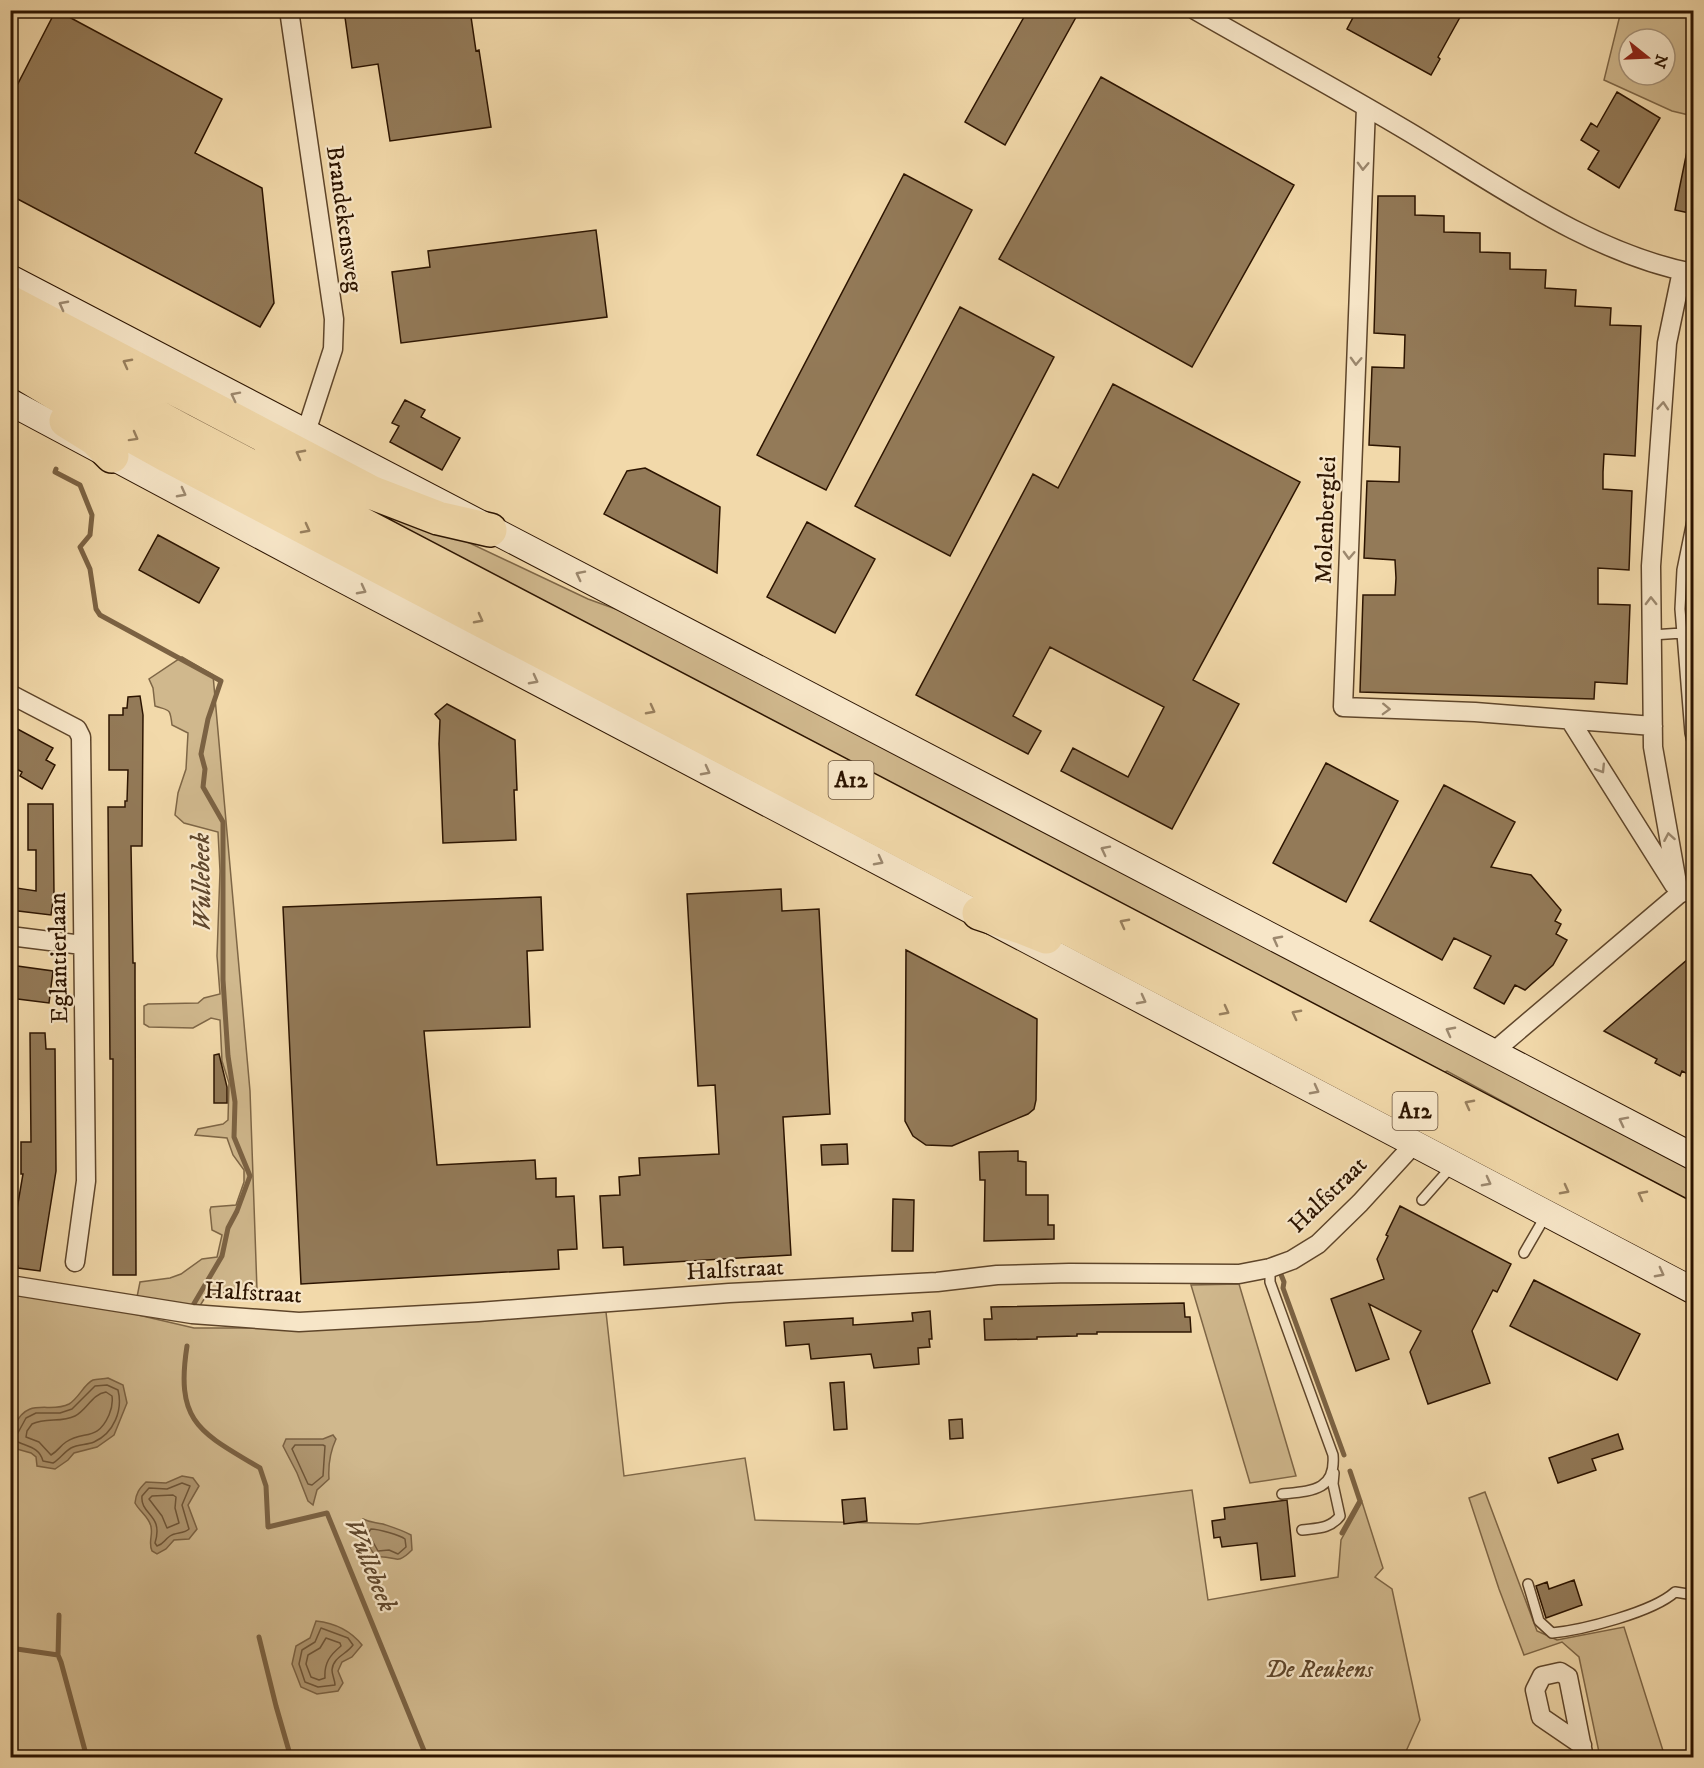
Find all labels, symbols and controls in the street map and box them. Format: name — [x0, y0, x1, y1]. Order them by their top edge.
north arrow — [1617, 27, 1677, 87]
text: N — [1649, 52, 1672, 71]
street label: Brandekensweg — [319, 144, 369, 295]
one-way arrow — [1357, 161, 1370, 170]
one-way arrow — [58, 301, 69, 312]
one-way arrow — [1350, 356, 1363, 365]
one-way arrow — [123, 359, 134, 371]
one-way arrow — [231, 391, 242, 403]
one-way arrow — [1656, 402, 1669, 411]
one-way arrow — [128, 430, 138, 441]
one-way arrow — [296, 450, 306, 461]
street label: Molenberglei — [1309, 456, 1343, 584]
one-way arrow — [175, 486, 186, 497]
one-way arrow — [300, 521, 311, 533]
one-way arrow — [1342, 551, 1355, 560]
one-way arrow — [575, 571, 586, 582]
one-way arrow — [356, 583, 366, 594]
one-way arrow — [1645, 597, 1657, 606]
one-way arrow — [472, 612, 483, 623]
one-way arrow — [527, 673, 538, 684]
one-way arrow — [1382, 702, 1391, 715]
one-way arrow — [645, 703, 656, 714]
road number: A12 — [828, 761, 874, 799]
one-way arrow — [1594, 763, 1606, 773]
one-way arrow — [700, 764, 711, 775]
water label: Wullebeek — [185, 832, 219, 932]
one-way arrow — [1663, 832, 1676, 842]
one-way arrow — [1100, 846, 1111, 857]
one-way arrow — [873, 854, 883, 865]
street label: Eglantierlaan — [43, 892, 75, 1024]
one-way arrow — [1119, 919, 1130, 930]
one-way arrow — [1273, 936, 1284, 947]
one-way arrow — [1136, 993, 1146, 1004]
one-way arrow — [1219, 1004, 1229, 1015]
one-way arrow — [1292, 1009, 1303, 1021]
one-way arrow — [1446, 1027, 1456, 1038]
one-way arrow — [1308, 1083, 1319, 1095]
road number: A12 — [1392, 1092, 1438, 1130]
one-way arrow — [1465, 1100, 1475, 1111]
one-way arrow — [1619, 1117, 1629, 1128]
street label: Halfstraat — [1282, 1150, 1374, 1240]
one-way arrow — [1481, 1174, 1492, 1186]
one-way arrow — [1559, 1183, 1569, 1194]
one-way arrow — [1637, 1190, 1648, 1202]
street label: Halfstraat — [685, 1252, 785, 1288]
one-way arrow — [1653, 1266, 1664, 1277]
street label: Halfstraat — [203, 1275, 303, 1311]
water label: Wullebeek — [336, 1513, 404, 1617]
park label: De Reukens — [1265, 1655, 1374, 1685]

